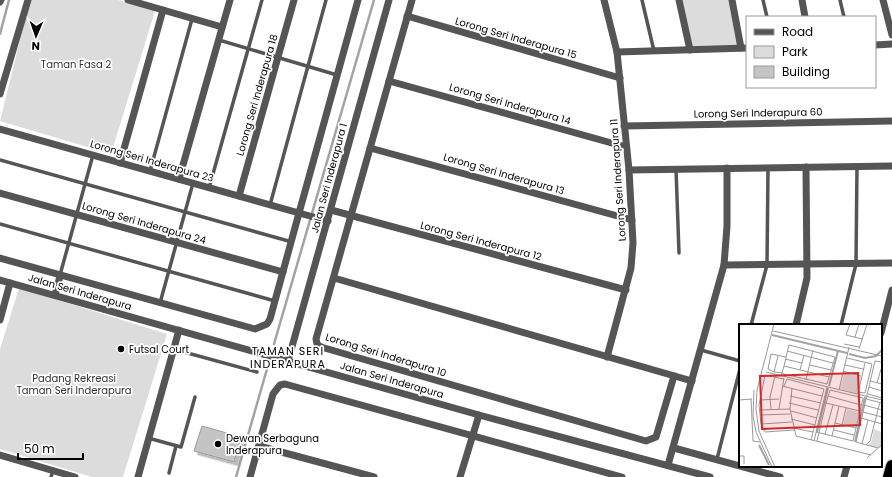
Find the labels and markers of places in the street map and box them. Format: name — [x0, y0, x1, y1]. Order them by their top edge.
place label: Futsal Court — [129, 342, 189, 357]
marker: Futsal Court — [116, 344, 126, 354]
place label: Dewan Serbaguna Inderapura — [226, 431, 319, 458]
marker: Dewan Serbaguna Inderapura — [213, 439, 223, 449]

